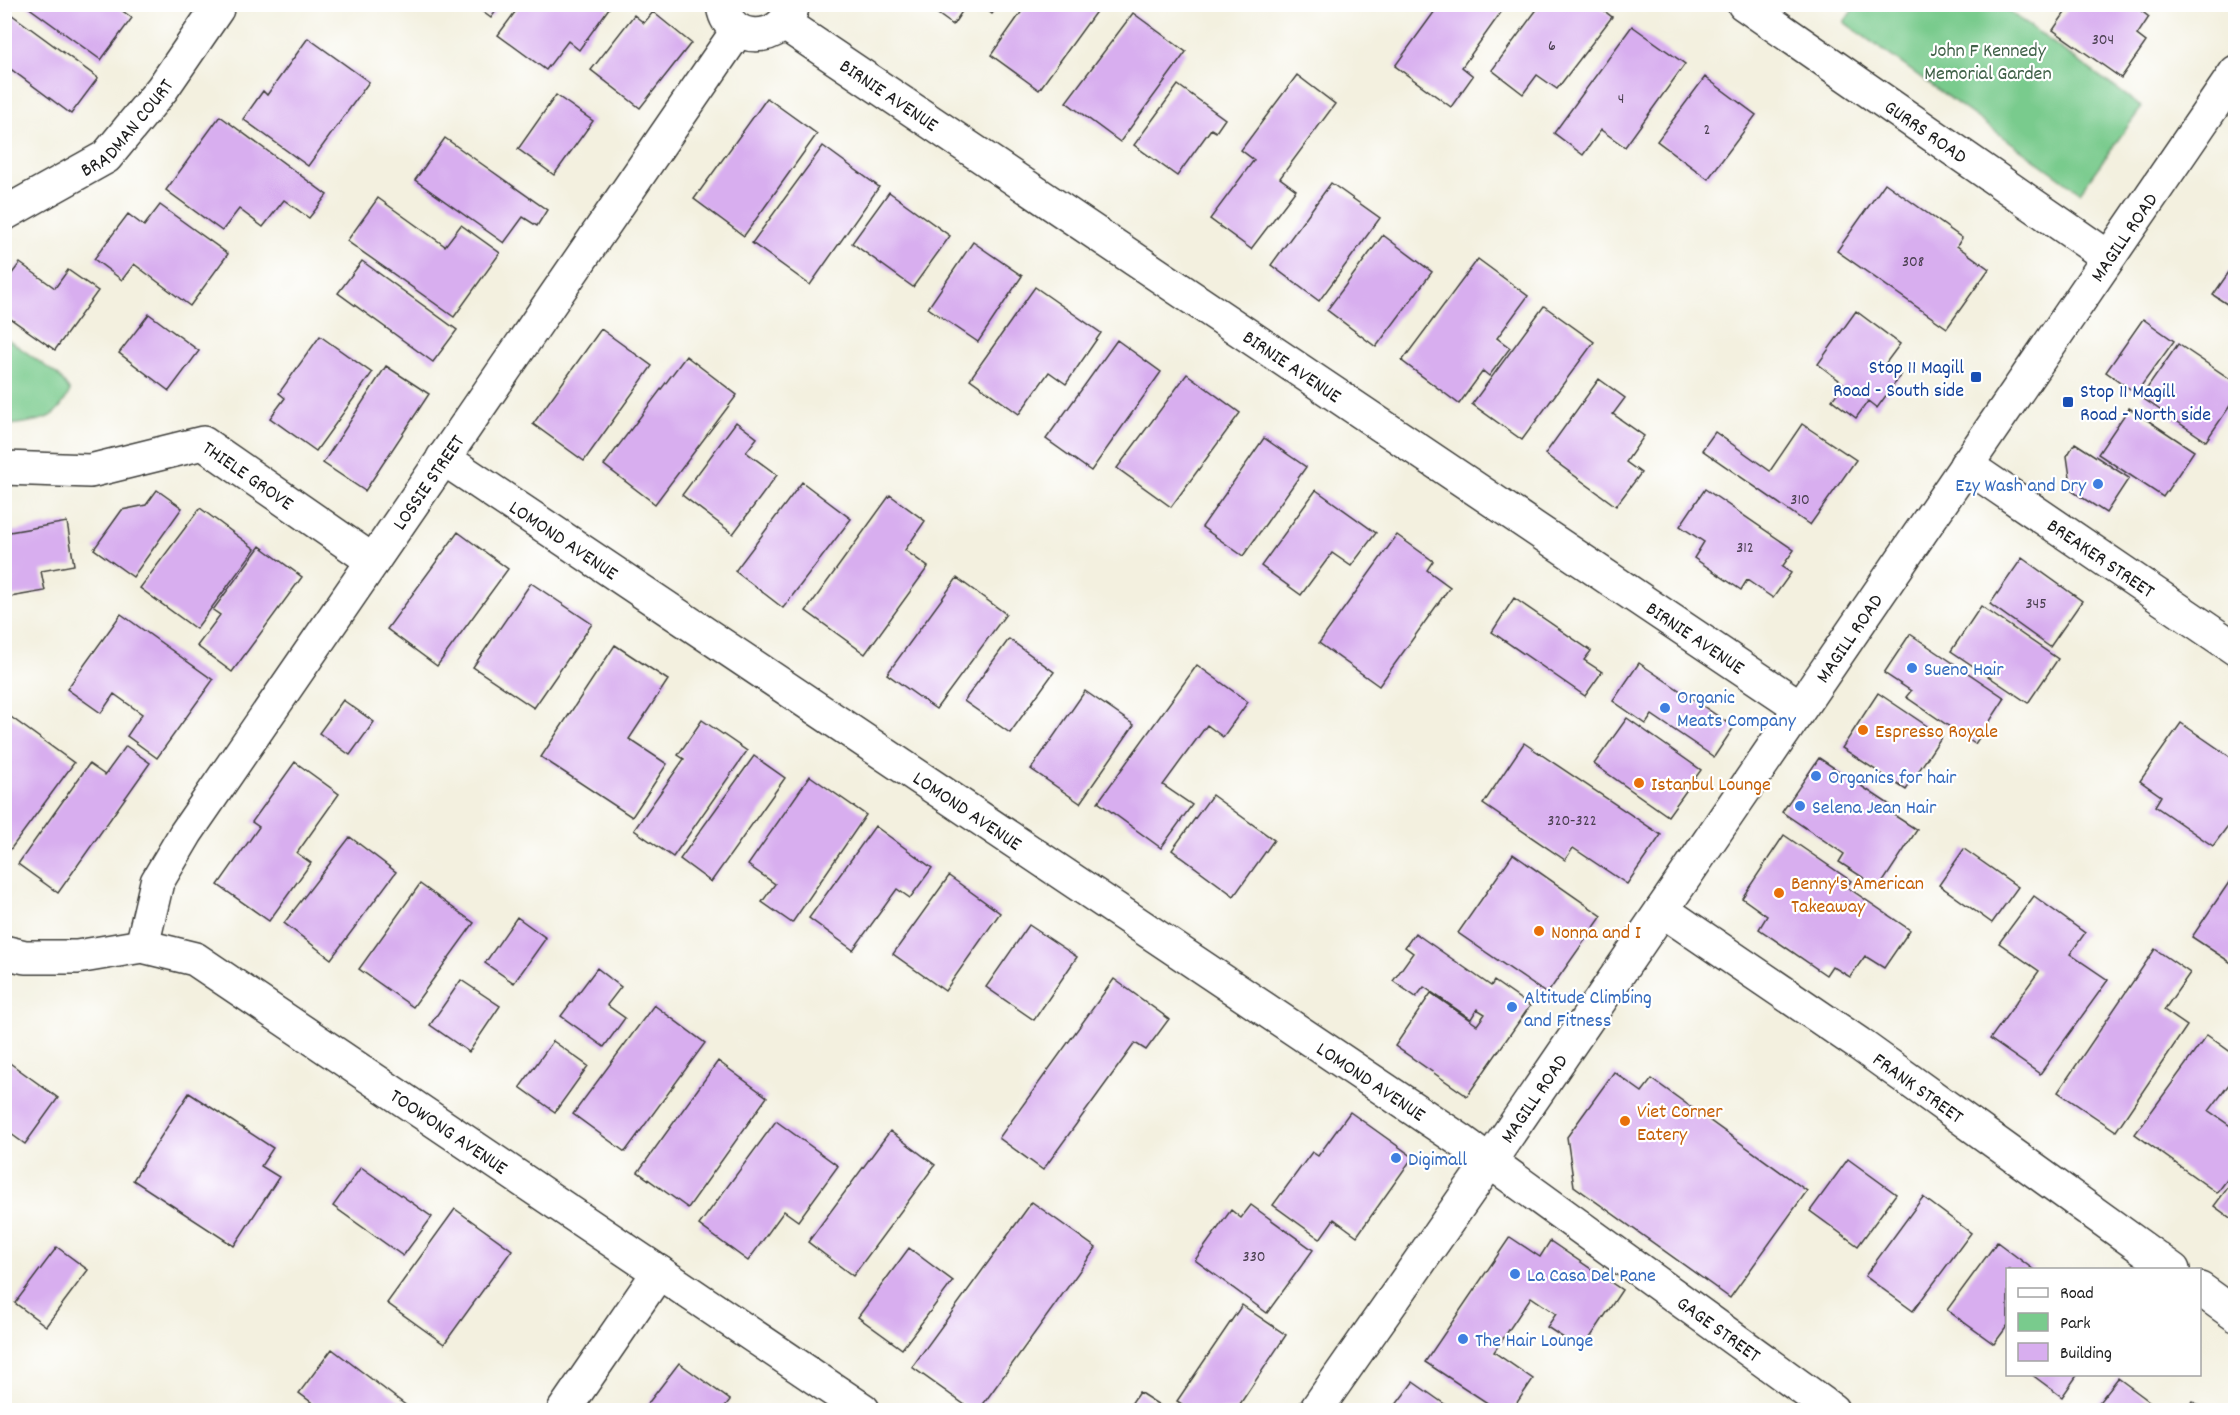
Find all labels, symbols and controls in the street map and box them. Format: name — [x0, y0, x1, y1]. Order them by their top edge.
house number: 304 — [2092, 29, 2114, 52]
house number: 6 — [1548, 35, 1556, 58]
park label: John F Kennedy Memorial Garden — [1924, 38, 2052, 89]
street label: BIRNIE AVENUE — [833, 54, 943, 140]
street label: BRADMAN COURT — [76, 74, 182, 186]
house number: 4 — [1618, 88, 1624, 111]
street label: GURRS ROAD — [1878, 95, 1972, 172]
house number: 2 — [1704, 119, 1711, 142]
street label: MAGILL ROAD — [2085, 188, 2166, 289]
house number: 308 — [1902, 251, 1924, 274]
street label: BIRNIE AVENUE — [1236, 325, 1346, 411]
place label: Stop 11 Magill Road - South side — [1833, 355, 1964, 406]
marker: Stop 11 Magill Road - South side — [1969, 370, 1983, 384]
place label: Stop 11 Magill Road - North side — [2080, 379, 2211, 430]
marker: Stop 11 Magill Road - North side — [2061, 395, 2075, 409]
street label: LOSSIE STREET — [387, 430, 473, 537]
street label: THIELE GROVE — [196, 436, 298, 519]
place label: Ezy Wash and Dry — [1955, 473, 2087, 501]
marker: Ezy Wash and Dry — [2091, 477, 2105, 491]
house number: 310 — [1790, 489, 1810, 512]
street label: LOMOND AVENUE — [502, 495, 623, 589]
street label: BREAKER STREET — [2040, 513, 2159, 607]
house number: 312 — [1736, 537, 1754, 560]
street label: MAGILL ROAD — [1810, 589, 1891, 690]
house number: 345 — [2025, 593, 2047, 616]
street label: BIRNIE AVENUE — [1639, 596, 1749, 683]
place label: Sueno Hair — [1924, 657, 2004, 685]
marker: Sueno Hair — [1905, 661, 1919, 675]
place label: Organic Meats Company — [1677, 685, 1797, 736]
marker: Organic Meats Company — [1658, 701, 1672, 715]
place label: Espresso Royale — [1875, 719, 1998, 747]
marker: Espresso Royale — [1856, 723, 1870, 737]
place label: Organics for hair — [1828, 765, 1957, 793]
street label: LOMOND AVENUE — [906, 766, 1026, 859]
marker: Organics for hair — [1809, 769, 1823, 783]
place label: Istanbul Lounge — [1651, 772, 1771, 800]
marker: Istanbul Lounge — [1632, 776, 1646, 790]
place label: Selena Jean Hair — [1812, 795, 1937, 823]
marker: Selena Jean Hair — [1793, 799, 1807, 813]
house number: 320-322 — [1547, 810, 1597, 833]
place label: Benny's American Takeaway — [1791, 871, 1924, 922]
marker: Benny's American Takeaway — [1772, 886, 1786, 900]
place label: Nonna and I — [1551, 920, 1641, 948]
marker: Nonna and I — [1532, 924, 1546, 938]
place label: Altitude Climbing and Fitness — [1524, 985, 1652, 1036]
marker: Altitude Climbing and Fitness — [1505, 1000, 1519, 1014]
street label: LOMOND AVENUE — [1310, 1036, 1430, 1130]
street label: FRANK STREET — [1866, 1047, 1968, 1132]
street label: MAGILL ROAD — [1495, 1050, 1576, 1150]
street label: TOOWONG AVENUE — [383, 1083, 512, 1183]
place label: Viet Corner Eatery — [1637, 1099, 1723, 1150]
marker: Viet Corner Eatery — [1618, 1114, 1632, 1128]
place label: Digimall — [1408, 1147, 1467, 1175]
marker: Digimall — [1389, 1151, 1403, 1165]
house number: 330 — [1243, 1246, 1265, 1269]
place label: La Casa Del Pane — [1527, 1263, 1656, 1291]
marker: La Casa Del Pane — [1508, 1267, 1522, 1281]
legend — [2006, 1268, 2201, 1376]
text: Road — [2060, 1282, 2094, 1307]
street label: GAGE STREET — [1670, 1291, 1765, 1371]
text: Park — [2060, 1312, 2091, 1337]
place label: The Hair Lounge — [1475, 1328, 1594, 1356]
marker: The Hair Lounge — [1456, 1332, 1470, 1346]
text: Building — [2060, 1342, 2112, 1367]

